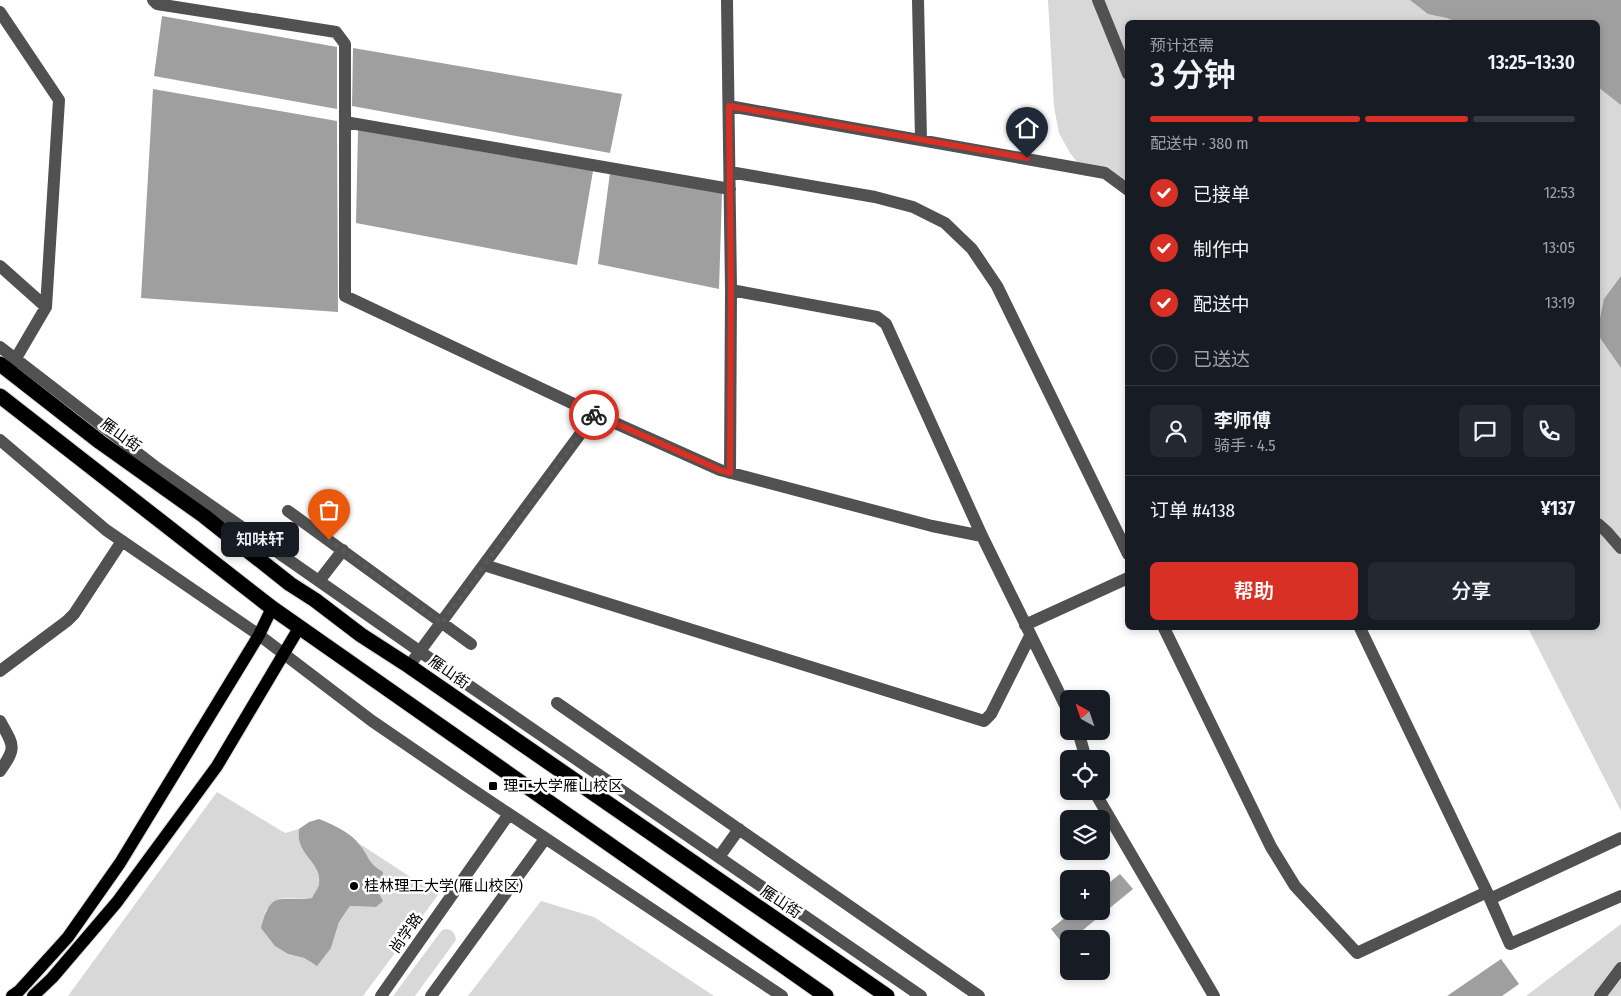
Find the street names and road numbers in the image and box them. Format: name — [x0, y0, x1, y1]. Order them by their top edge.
street label: 雁山街 — [98, 414, 144, 456]
street label: 雁山街 — [425, 652, 473, 692]
street label: 雁山街 — [757, 882, 805, 922]
street label: 尚学路 — [386, 909, 426, 957]

